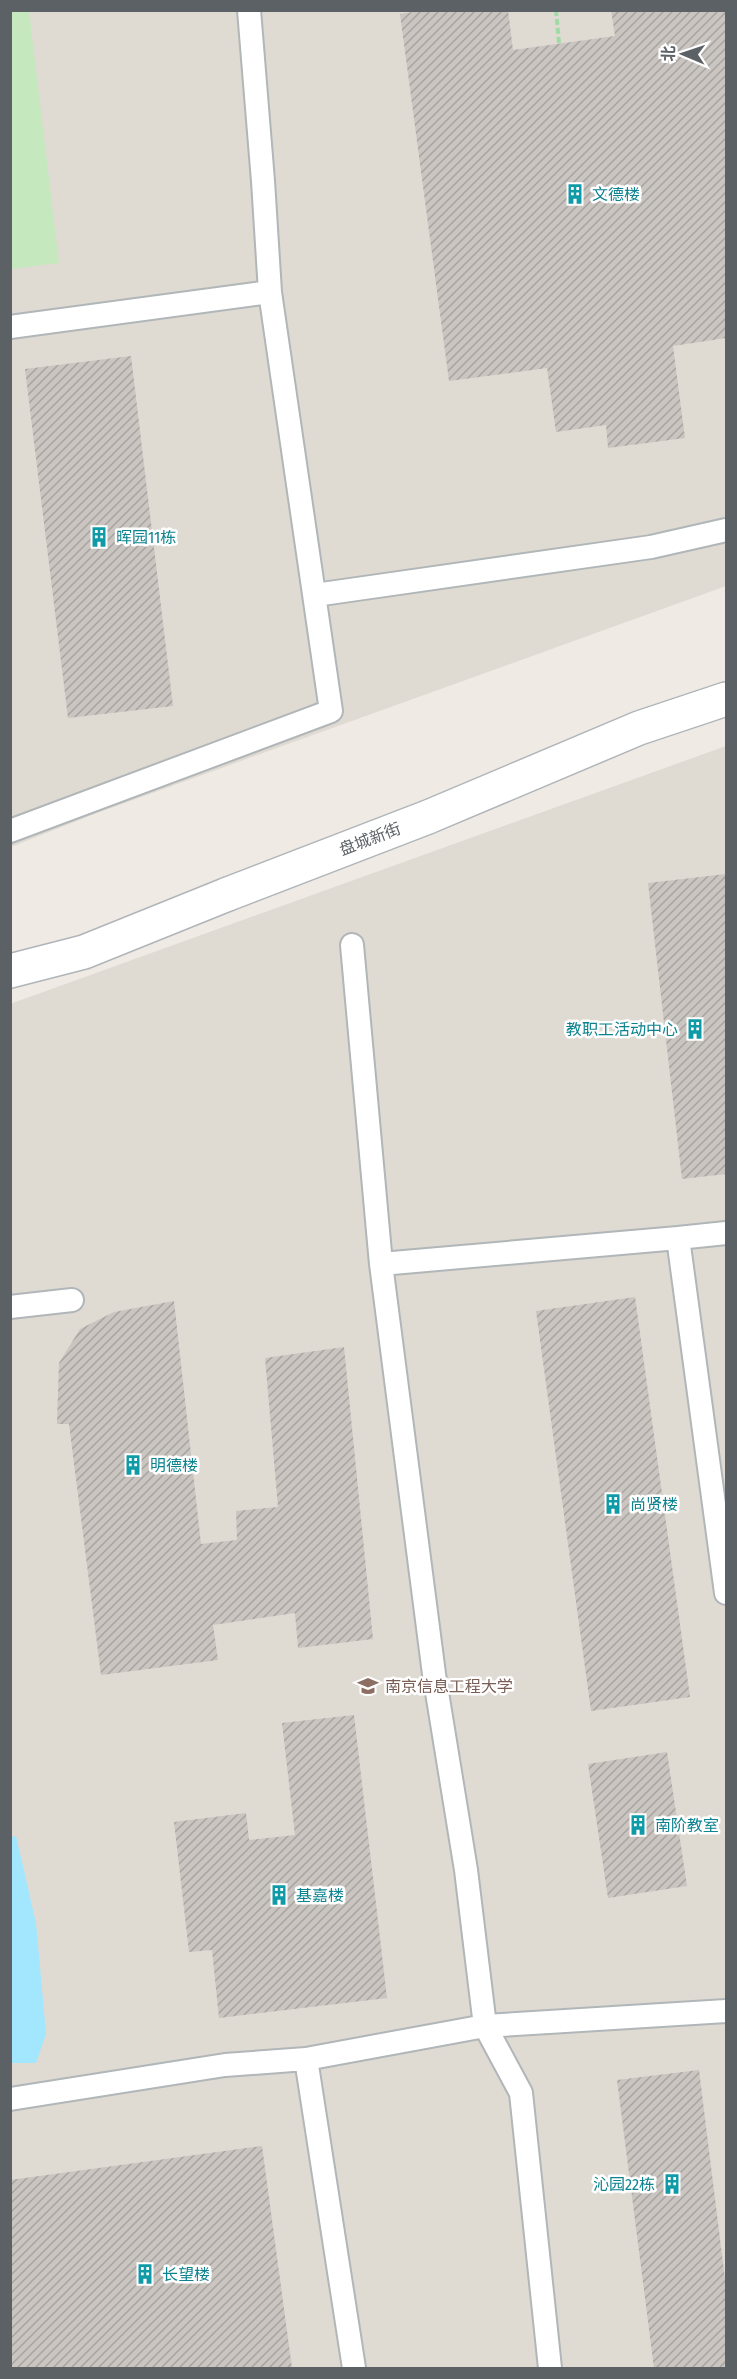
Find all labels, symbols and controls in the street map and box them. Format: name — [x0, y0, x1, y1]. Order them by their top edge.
north arrow — [653, 24, 713, 84]
text: 北 — [659, 45, 678, 62]
building icon: 文德楼 — [563, 182, 587, 206]
place label: 文德楼 — [592, 185, 640, 204]
building icon: 晖园11栋 — [87, 525, 111, 549]
place label: 晖园11栋 — [116, 528, 176, 547]
street label: 盘城新街 — [337, 819, 403, 859]
building icon: 教职工活动中心 — [683, 1017, 707, 1041]
place label: 教职工活动中心 — [566, 1020, 678, 1039]
building icon: 明德楼 — [121, 1453, 145, 1477]
place label: 明德楼 — [150, 1456, 198, 1475]
building icon: 尚贤楼 — [601, 1492, 625, 1516]
place label: 尚贤楼 — [630, 1495, 678, 1514]
school or university icon: 南京信息工程大学 — [356, 1674, 380, 1698]
place label: 南京信息工程大学 — [385, 1677, 513, 1696]
building icon: 南阶教室 — [626, 1813, 650, 1837]
place label: 南阶教室 — [655, 1816, 719, 1835]
building icon: 基嘉楼 — [267, 1883, 291, 1907]
place label: 基嘉楼 — [296, 1886, 344, 1905]
building icon: 沁园22栋 — [660, 2172, 684, 2196]
place label: 沁园22栋 — [593, 2175, 655, 2194]
building icon: 长望楼 — [133, 2262, 157, 2286]
place label: 长望楼 — [162, 2265, 210, 2284]

